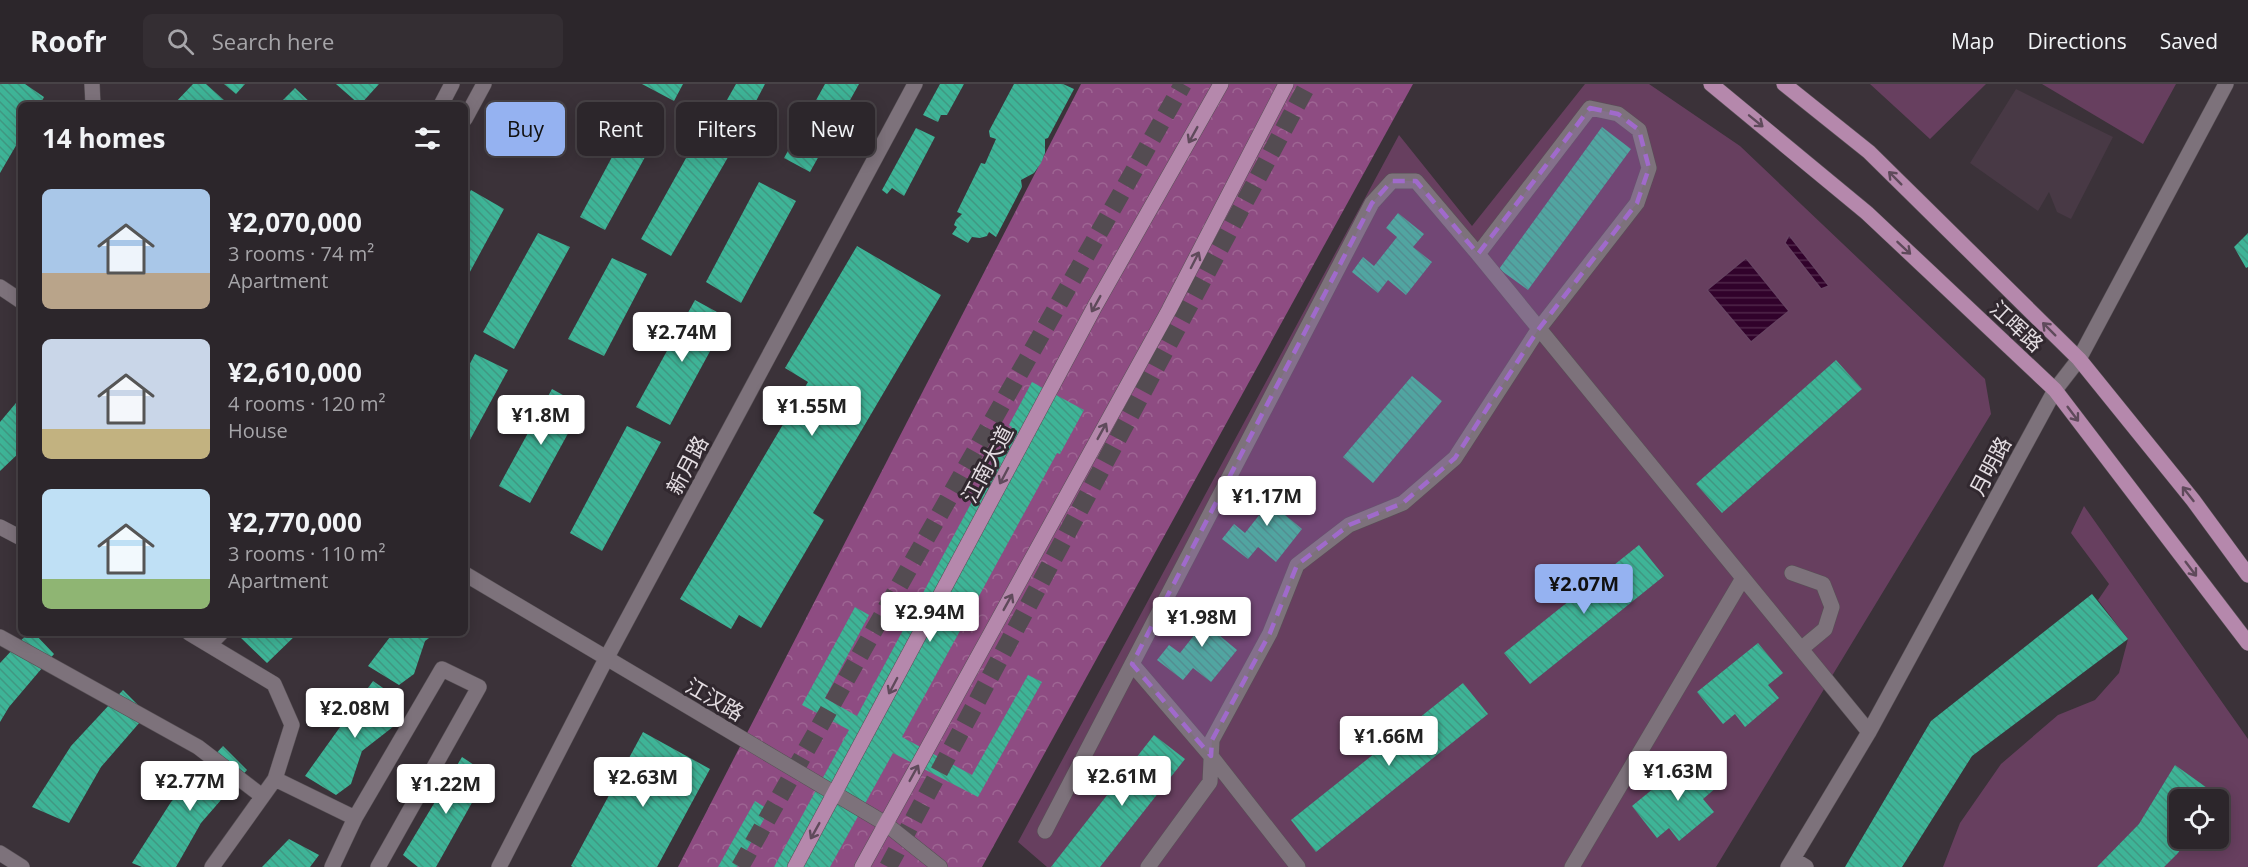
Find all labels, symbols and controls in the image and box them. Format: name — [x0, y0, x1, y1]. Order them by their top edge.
search box — [143, 14, 563, 68]
text: Roofr — [30, 22, 107, 60]
icon: search — [164, 25, 197, 58]
text: Search here — [212, 26, 334, 56]
text: Map — [1951, 27, 1994, 55]
text: Directions — [2027, 27, 2127, 55]
text: Saved — [2160, 27, 2218, 55]
chip: Buy — [486, 102, 565, 156]
chip: Rent — [577, 102, 664, 156]
chip: Filters — [676, 102, 777, 156]
chip: New — [789, 102, 875, 156]
one-way arrow — [1748, 114, 1763, 128]
text: 14 homes — [42, 120, 166, 156]
icon: filters — [411, 122, 444, 155]
one-way arrow — [1187, 126, 1199, 143]
one-way arrow — [1888, 170, 1903, 185]
text: ¥2,070,000 — [228, 204, 362, 240]
icon: home — [90, 213, 162, 285]
text: 3 rooms · 74 m² — [228, 240, 374, 267]
one-way arrow — [1897, 240, 1912, 255]
one-way arrow — [1190, 251, 1201, 269]
text: Apartment — [228, 267, 328, 294]
street label: 江晖路 — [1984, 294, 2050, 358]
one-way arrow — [1090, 295, 1101, 313]
pin: ¥2.74M — [633, 312, 731, 363]
text: ¥2.74M — [647, 318, 717, 345]
one-way arrow — [2042, 322, 2057, 337]
text: ¥2,610,000 — [228, 354, 362, 390]
icon: home — [90, 363, 162, 435]
pin: ¥1.55M — [763, 386, 861, 437]
text: 4 rooms · 120 m² — [228, 390, 386, 417]
text: ¥1.55M — [777, 392, 847, 419]
pin: ¥1.8M — [499, 395, 583, 446]
text: ¥1.8M — [512, 401, 570, 428]
one-way arrow — [2066, 406, 2079, 422]
text: House — [228, 417, 288, 444]
street label: 江南大道 — [955, 420, 1019, 508]
one-way arrow — [1096, 423, 1108, 440]
street label: 新月路 — [660, 431, 714, 499]
street label: 月明路 — [1963, 432, 2017, 500]
one-way arrow — [998, 467, 1009, 485]
pin: ¥1.17M — [1218, 476, 1316, 527]
text: ¥1.17M — [1232, 482, 1302, 509]
one-way arrow — [2182, 486, 2195, 502]
text: ¥2,770,000 — [228, 504, 362, 540]
icon: home — [90, 513, 162, 585]
text: 3 rooms · 110 m² — [228, 540, 386, 567]
one-way arrow — [2185, 560, 2198, 576]
pin: ¥2.07M — [1535, 564, 1633, 615]
text: Apartment — [228, 567, 328, 594]
text: ¥2.07M — [1549, 570, 1619, 597]
pin: ¥2.94M — [881, 592, 979, 643]
one-way arrow — [1003, 593, 1014, 611]
pin: ¥1.98M — [1153, 597, 1251, 648]
text: ¥2.94M — [895, 598, 965, 625]
text: ¥1.98M — [1167, 603, 1237, 630]
street label: 江汉路 — [681, 671, 749, 727]
one-way arrow — [887, 676, 898, 694]
pin: ¥2.08M — [306, 688, 404, 739]
text: ¥2.08M — [320, 694, 390, 721]
pin: ¥1.66M — [1340, 716, 1438, 767]
text: ¥1.66M — [1354, 722, 1424, 749]
pin: ¥1.63M — [1629, 751, 1727, 802]
pin: ¥2.61M — [1073, 756, 1171, 807]
pin: ¥2.63M — [594, 757, 692, 808]
text: ¥1.63M — [1643, 757, 1713, 784]
pin: ¥2.77M — [141, 761, 239, 812]
text: ¥2.61M — [1087, 762, 1157, 789]
text: ¥2.63M — [608, 763, 678, 790]
pin: ¥1.22M — [397, 764, 495, 815]
one-way arrow — [909, 764, 920, 782]
text: ¥2.77M — [155, 767, 225, 794]
text: ¥1.22M — [411, 770, 481, 797]
map controls — [2169, 789, 2229, 849]
button: locate — [2169, 789, 2229, 849]
one-way arrow — [809, 821, 820, 839]

